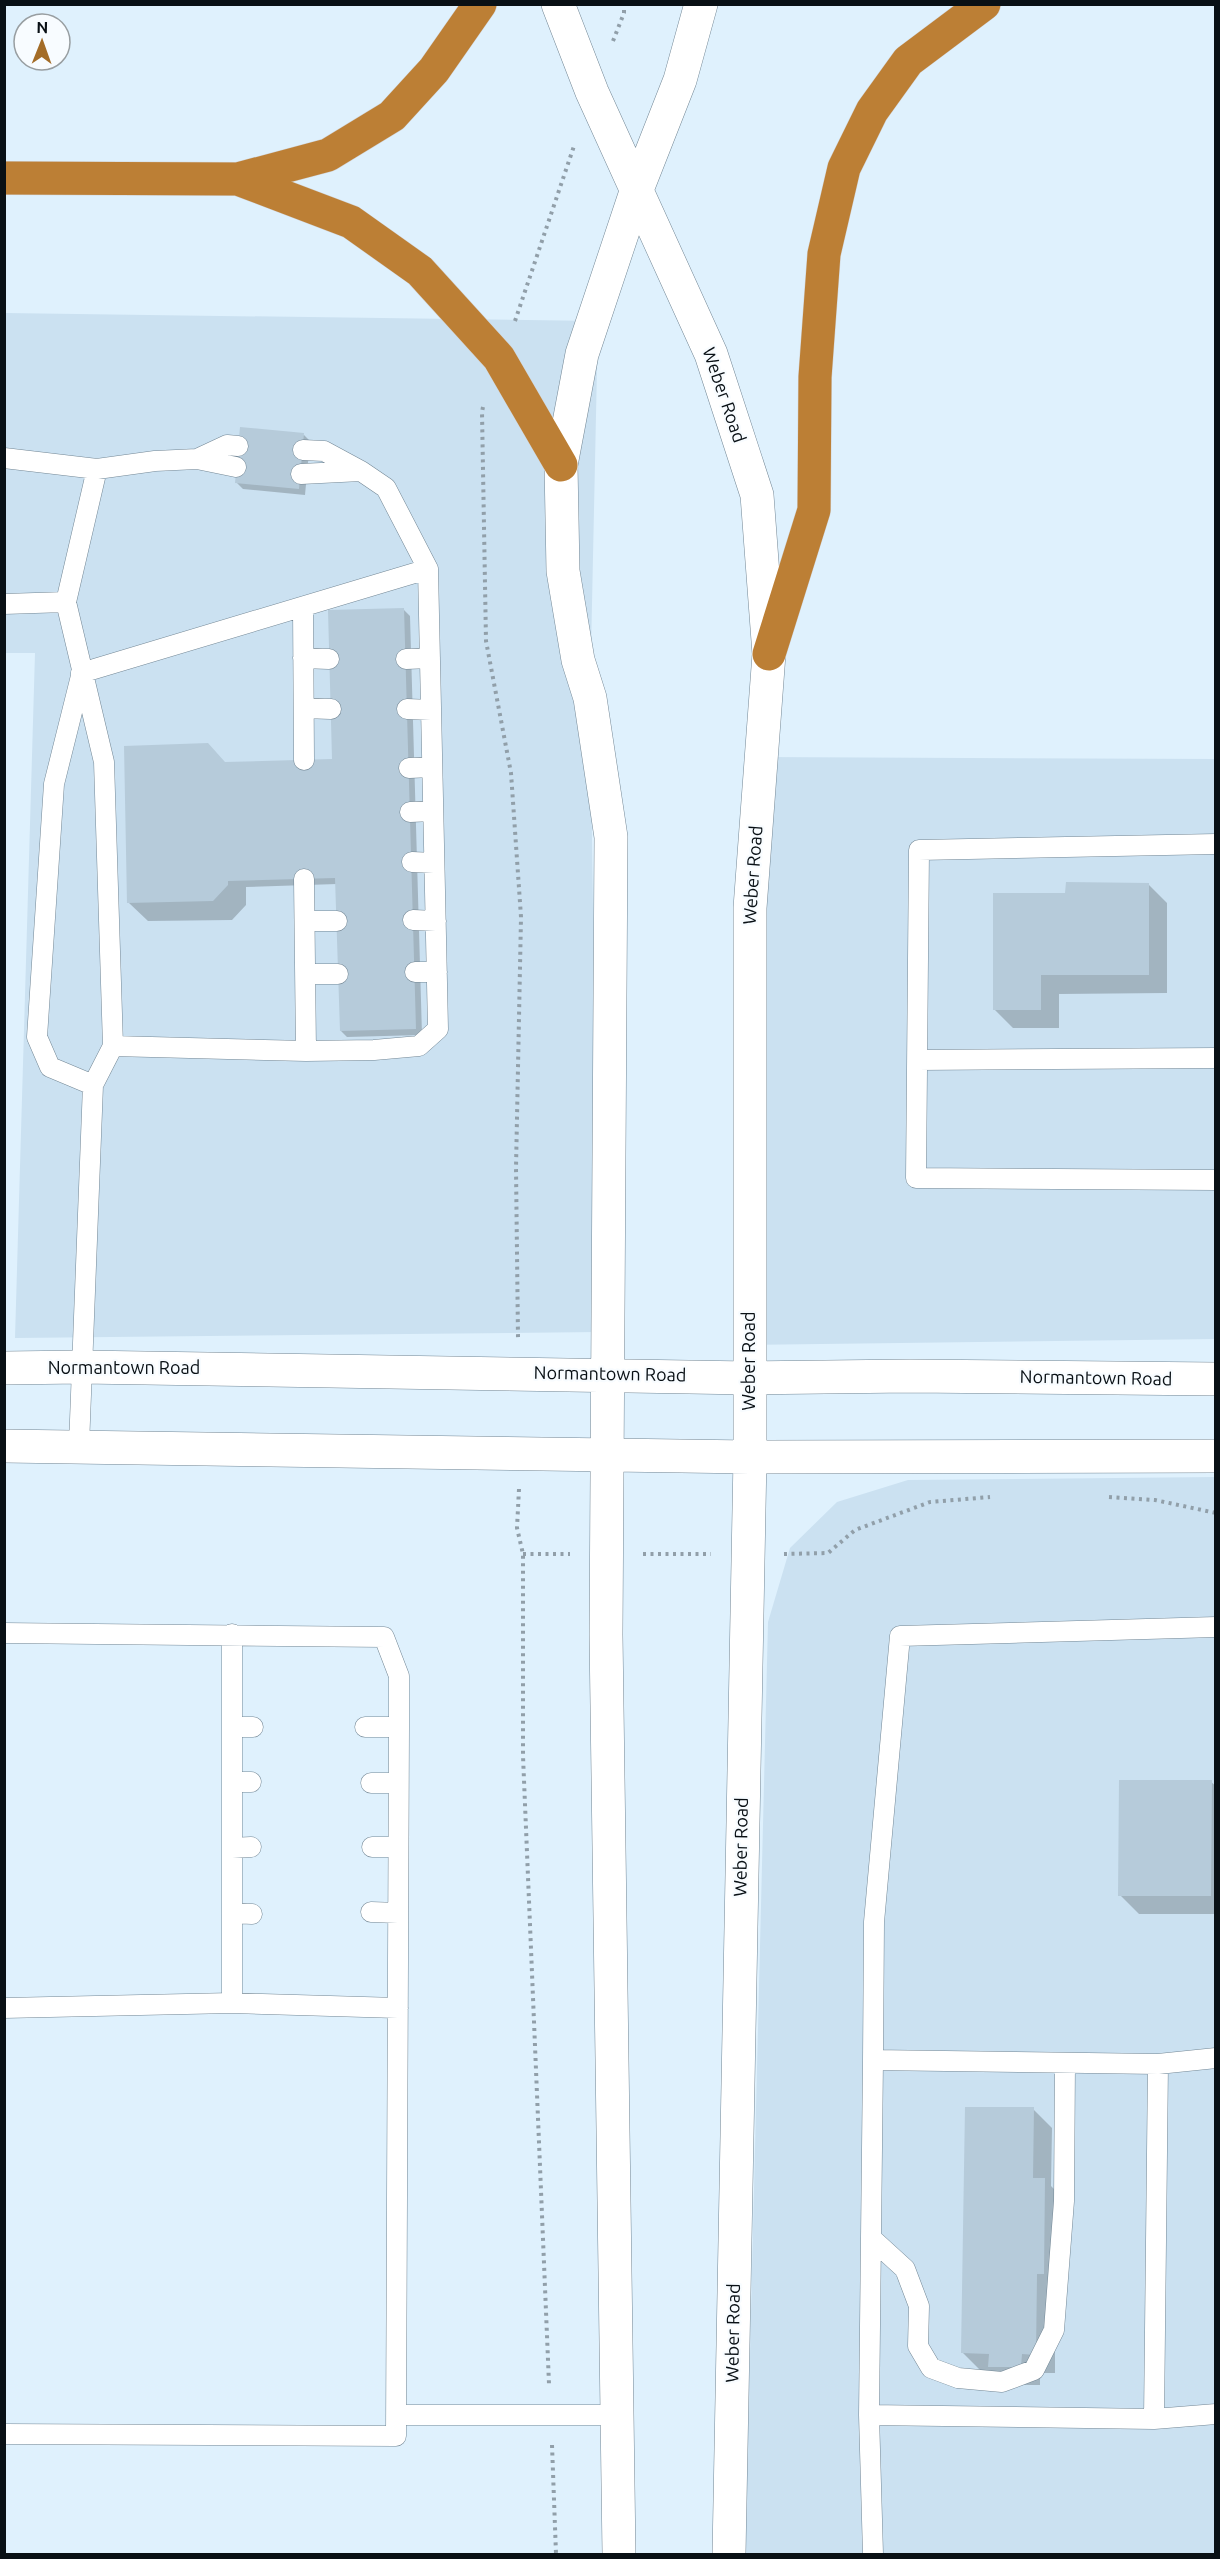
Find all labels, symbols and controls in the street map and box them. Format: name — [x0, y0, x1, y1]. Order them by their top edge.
north arrow — [12, 12, 72, 72]
text: N — [36, 18, 48, 36]
street label: Weber Road — [699, 345, 751, 445]
street label: Weber Road — [739, 825, 765, 925]
street label: Weber Road — [738, 1311, 758, 1411]
street label: Normantown Road — [48, 1357, 200, 1377]
street label: Normantown Road — [534, 1362, 687, 1384]
street label: Normantown Road — [1020, 1366, 1173, 1388]
street label: Weber Road — [729, 1797, 751, 1897]
street label: Weber Road — [721, 2283, 743, 2383]

